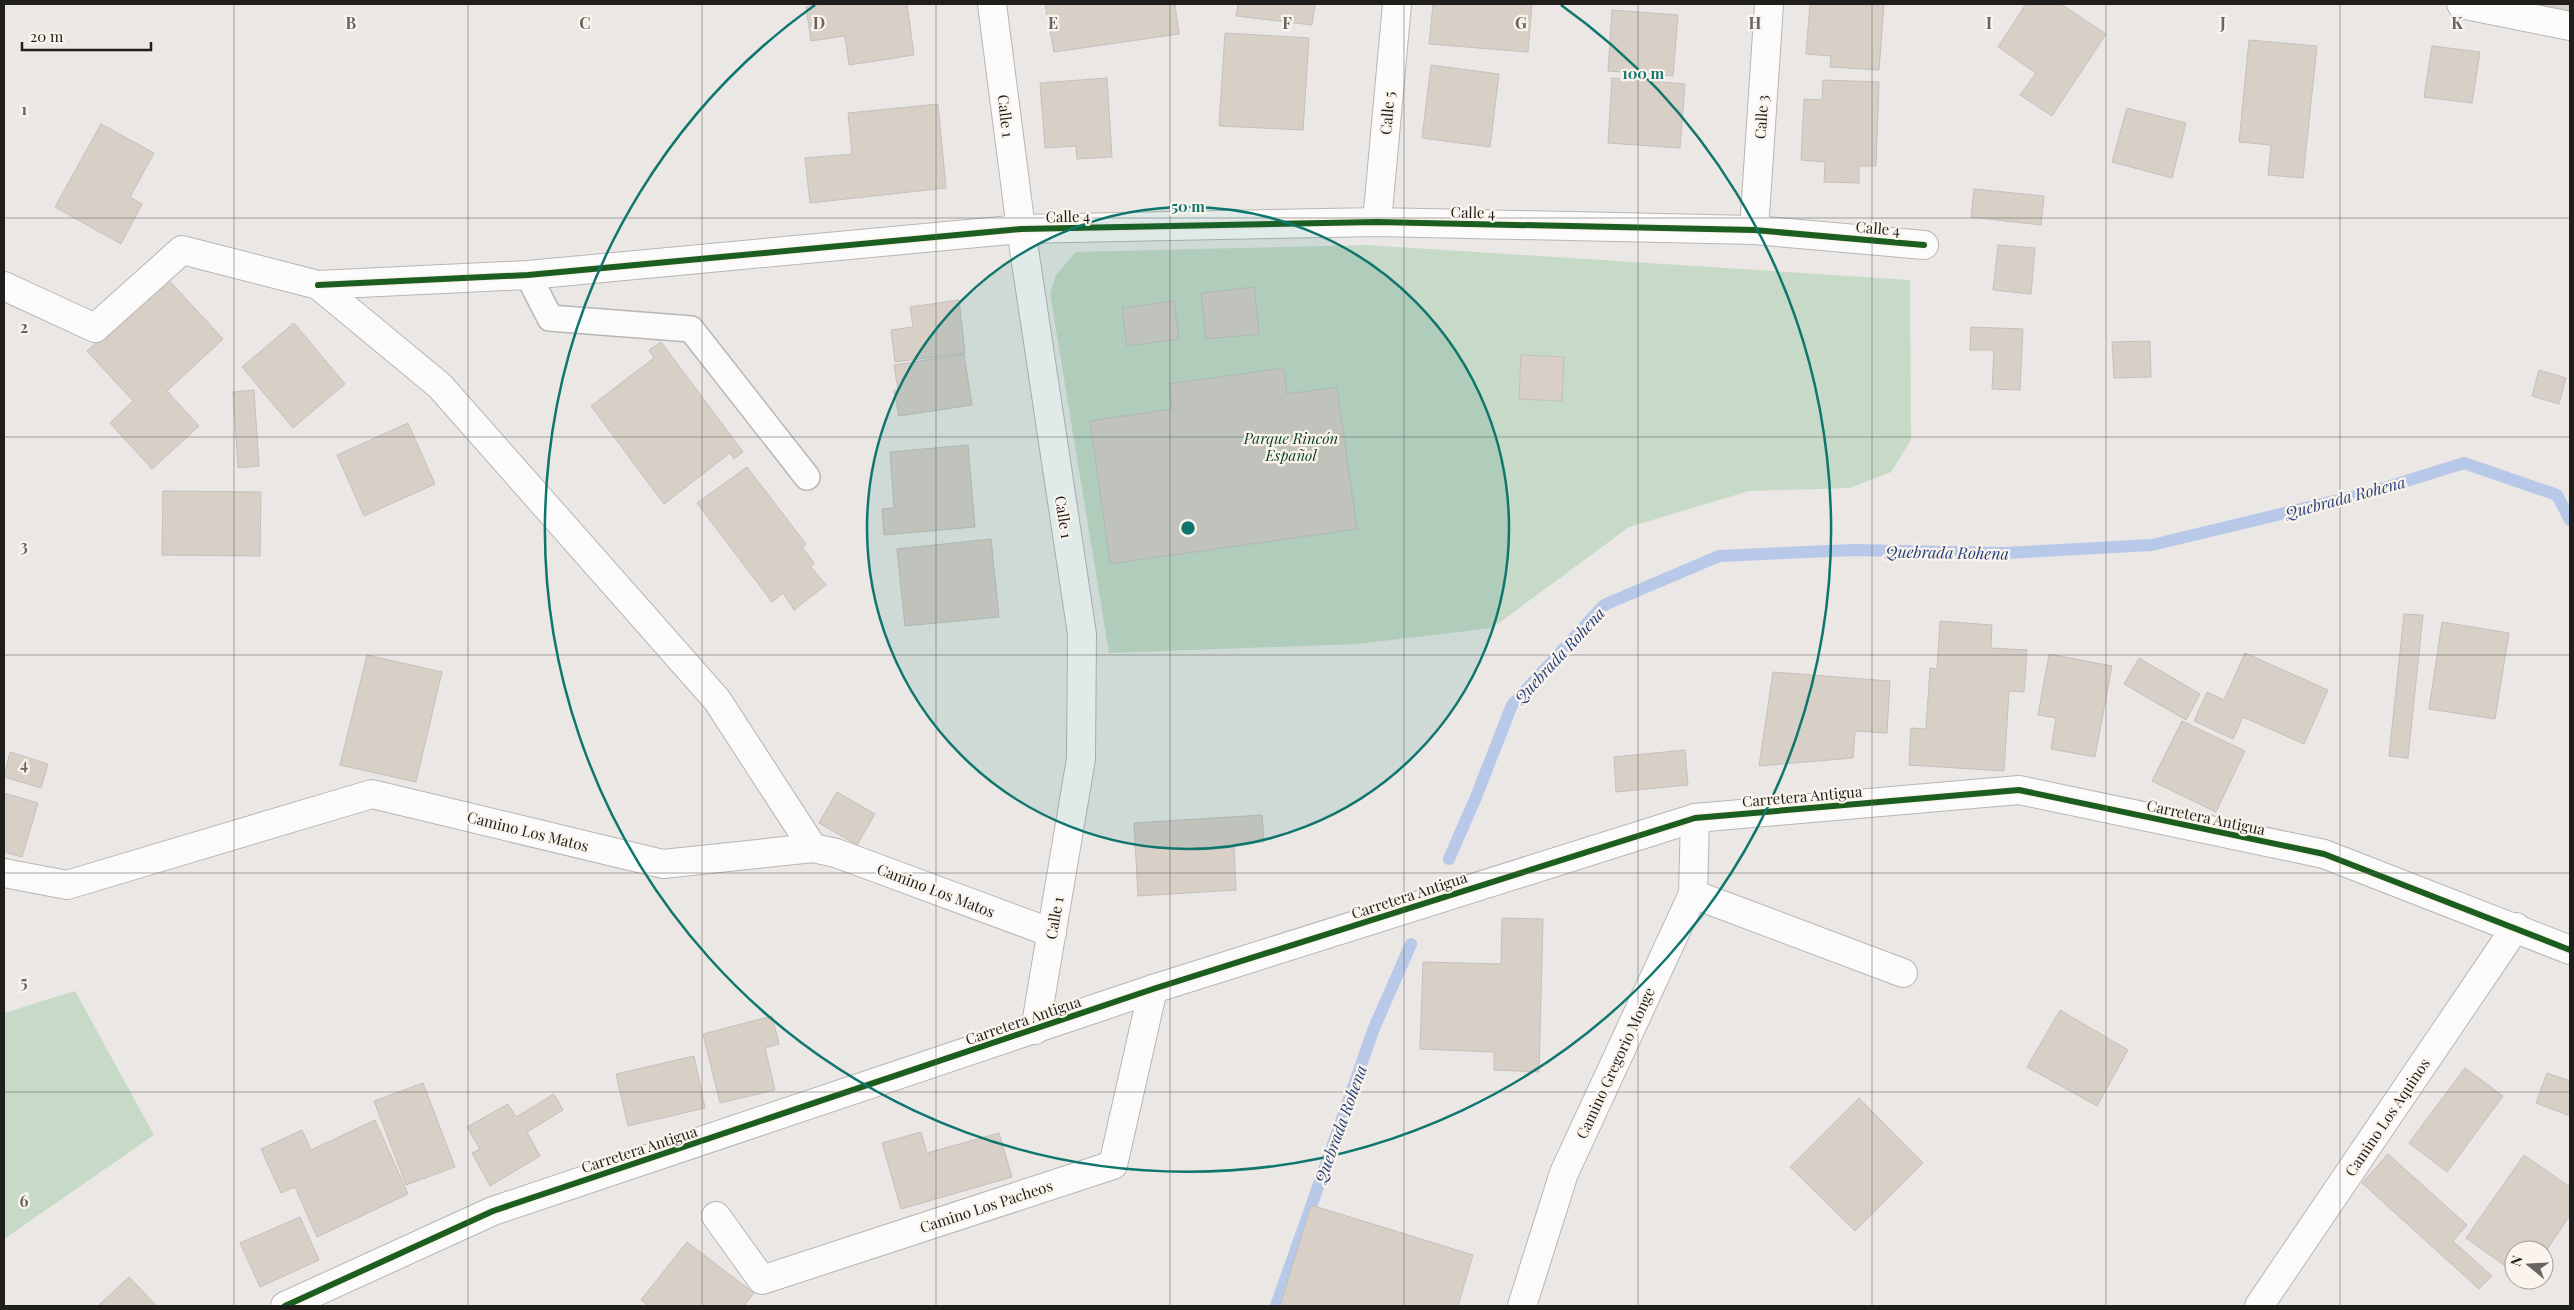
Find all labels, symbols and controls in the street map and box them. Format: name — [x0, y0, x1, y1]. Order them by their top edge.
text: B — [346, 12, 357, 33]
text: C — [579, 12, 591, 33]
text: D — [813, 12, 825, 33]
text: E — [1048, 12, 1058, 33]
text: F — [1282, 12, 1292, 33]
text: G — [1515, 12, 1527, 33]
text: H — [1749, 12, 1762, 33]
text: I — [1986, 12, 1992, 33]
text: J — [2219, 12, 2226, 33]
text: K — [2451, 12, 2463, 33]
scale bar — [22, 20, 151, 52]
text: 20 m — [30, 26, 64, 46]
text: 100 m — [1622, 63, 1665, 83]
street label: Calle 5 — [1375, 90, 1399, 136]
street label: Calle 1 — [993, 93, 1019, 139]
street label: Calle 3 — [1749, 94, 1773, 140]
text: 1 — [21, 98, 27, 119]
text: 50 m — [1171, 196, 1205, 216]
street label: Calle 4 — [1451, 202, 1495, 222]
street label: Calle 4 — [1046, 206, 1090, 226]
street label: Calle 4 — [1855, 216, 1901, 240]
text: 2 — [20, 316, 28, 337]
park label: Parque Rincón Español — [1243, 428, 1338, 465]
water label: Quebrada Rohena — [2281, 471, 2408, 523]
street label: Calle 1 — [1051, 494, 1077, 540]
centre of rings — [1179, 519, 1197, 537]
text: 3 — [20, 535, 28, 556]
water label: Quebrada Rohena — [1884, 540, 2009, 564]
water label: Quebrada Rohena — [1508, 603, 1609, 708]
text: 4 — [20, 753, 28, 774]
street label: Carretera Antigua — [1741, 781, 1864, 811]
street label: Carretera Antigua — [2145, 795, 2268, 839]
street label: Camino Los Matos — [465, 806, 591, 856]
street label: Camino Los Matos — [874, 858, 998, 922]
street label: Carretera Antigua — [1348, 867, 1470, 923]
street label: Calle 1 — [1040, 895, 1068, 941]
text: 5 — [20, 971, 28, 992]
street label: Camino Gregorio Monge — [1571, 984, 1659, 1142]
street label: Carretera Antigua — [963, 991, 1084, 1049]
street label: Camino Los Aquinos — [2340, 1054, 2434, 1180]
water label: Quebrada Rohena — [1309, 1062, 1371, 1187]
street label: Carretera Antigua — [578, 1121, 700, 1177]
street label: Camino Los Pacheos — [917, 1175, 1055, 1237]
text: 6 — [20, 1190, 29, 1211]
north arrow — [2504, 1240, 2554, 1290]
text: N — [2506, 1253, 2527, 1269]

